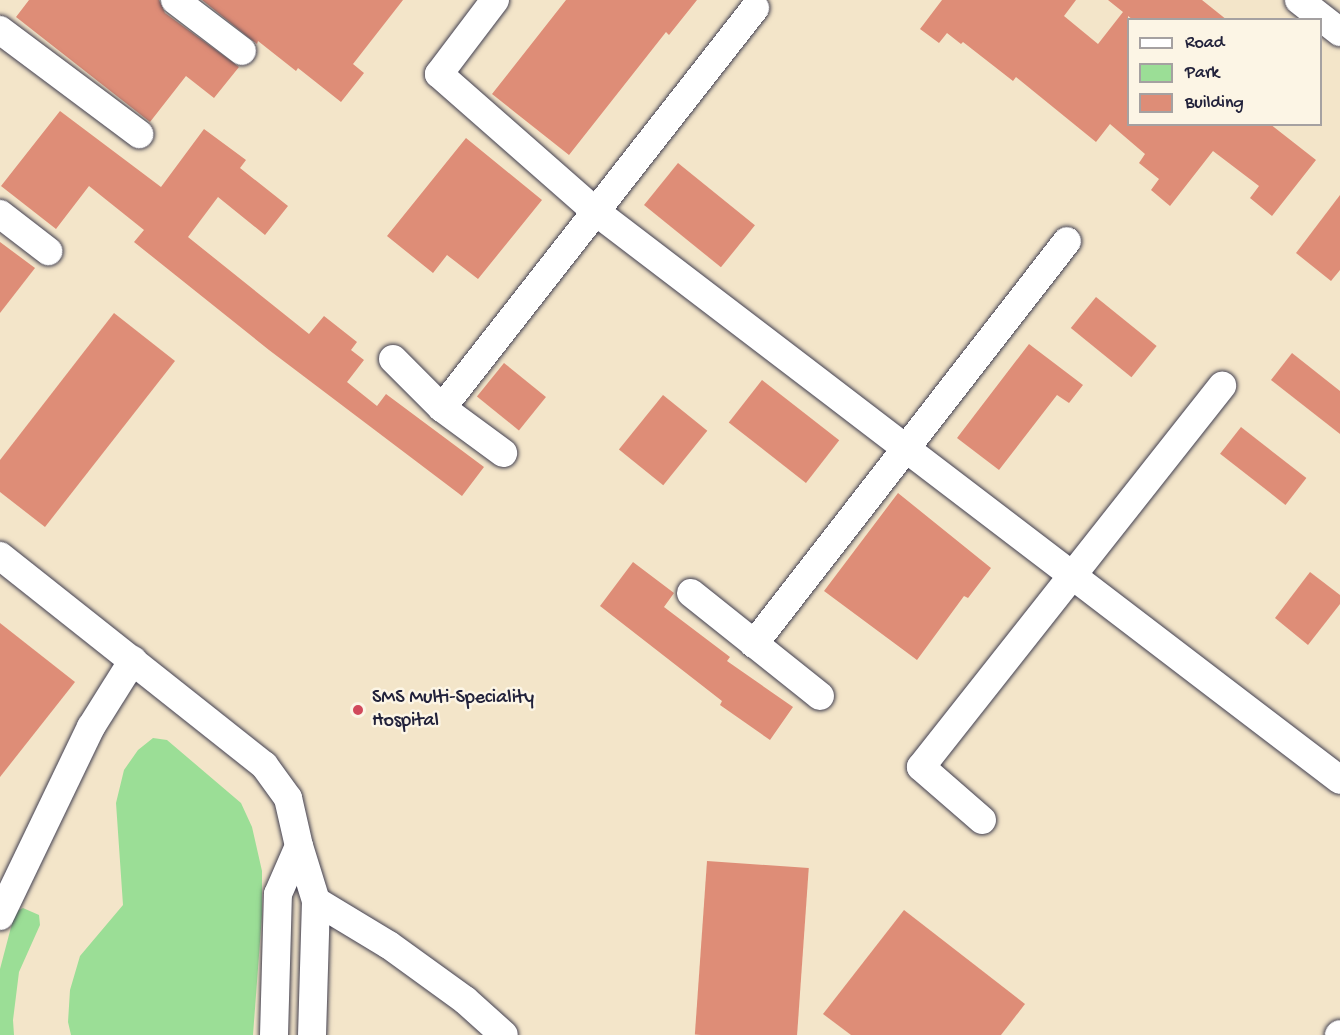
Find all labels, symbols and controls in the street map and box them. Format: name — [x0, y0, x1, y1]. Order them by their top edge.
legend — [1127, 18, 1322, 126]
text: Road — [1185, 33, 1224, 54]
text: Park — [1185, 63, 1219, 84]
text: Building — [1185, 93, 1244, 114]
place label: SMS Multi-Speciality Hospital — [372, 686, 534, 733]
marker: SMS Multi-Speciality Hospital — [349, 701, 367, 719]

